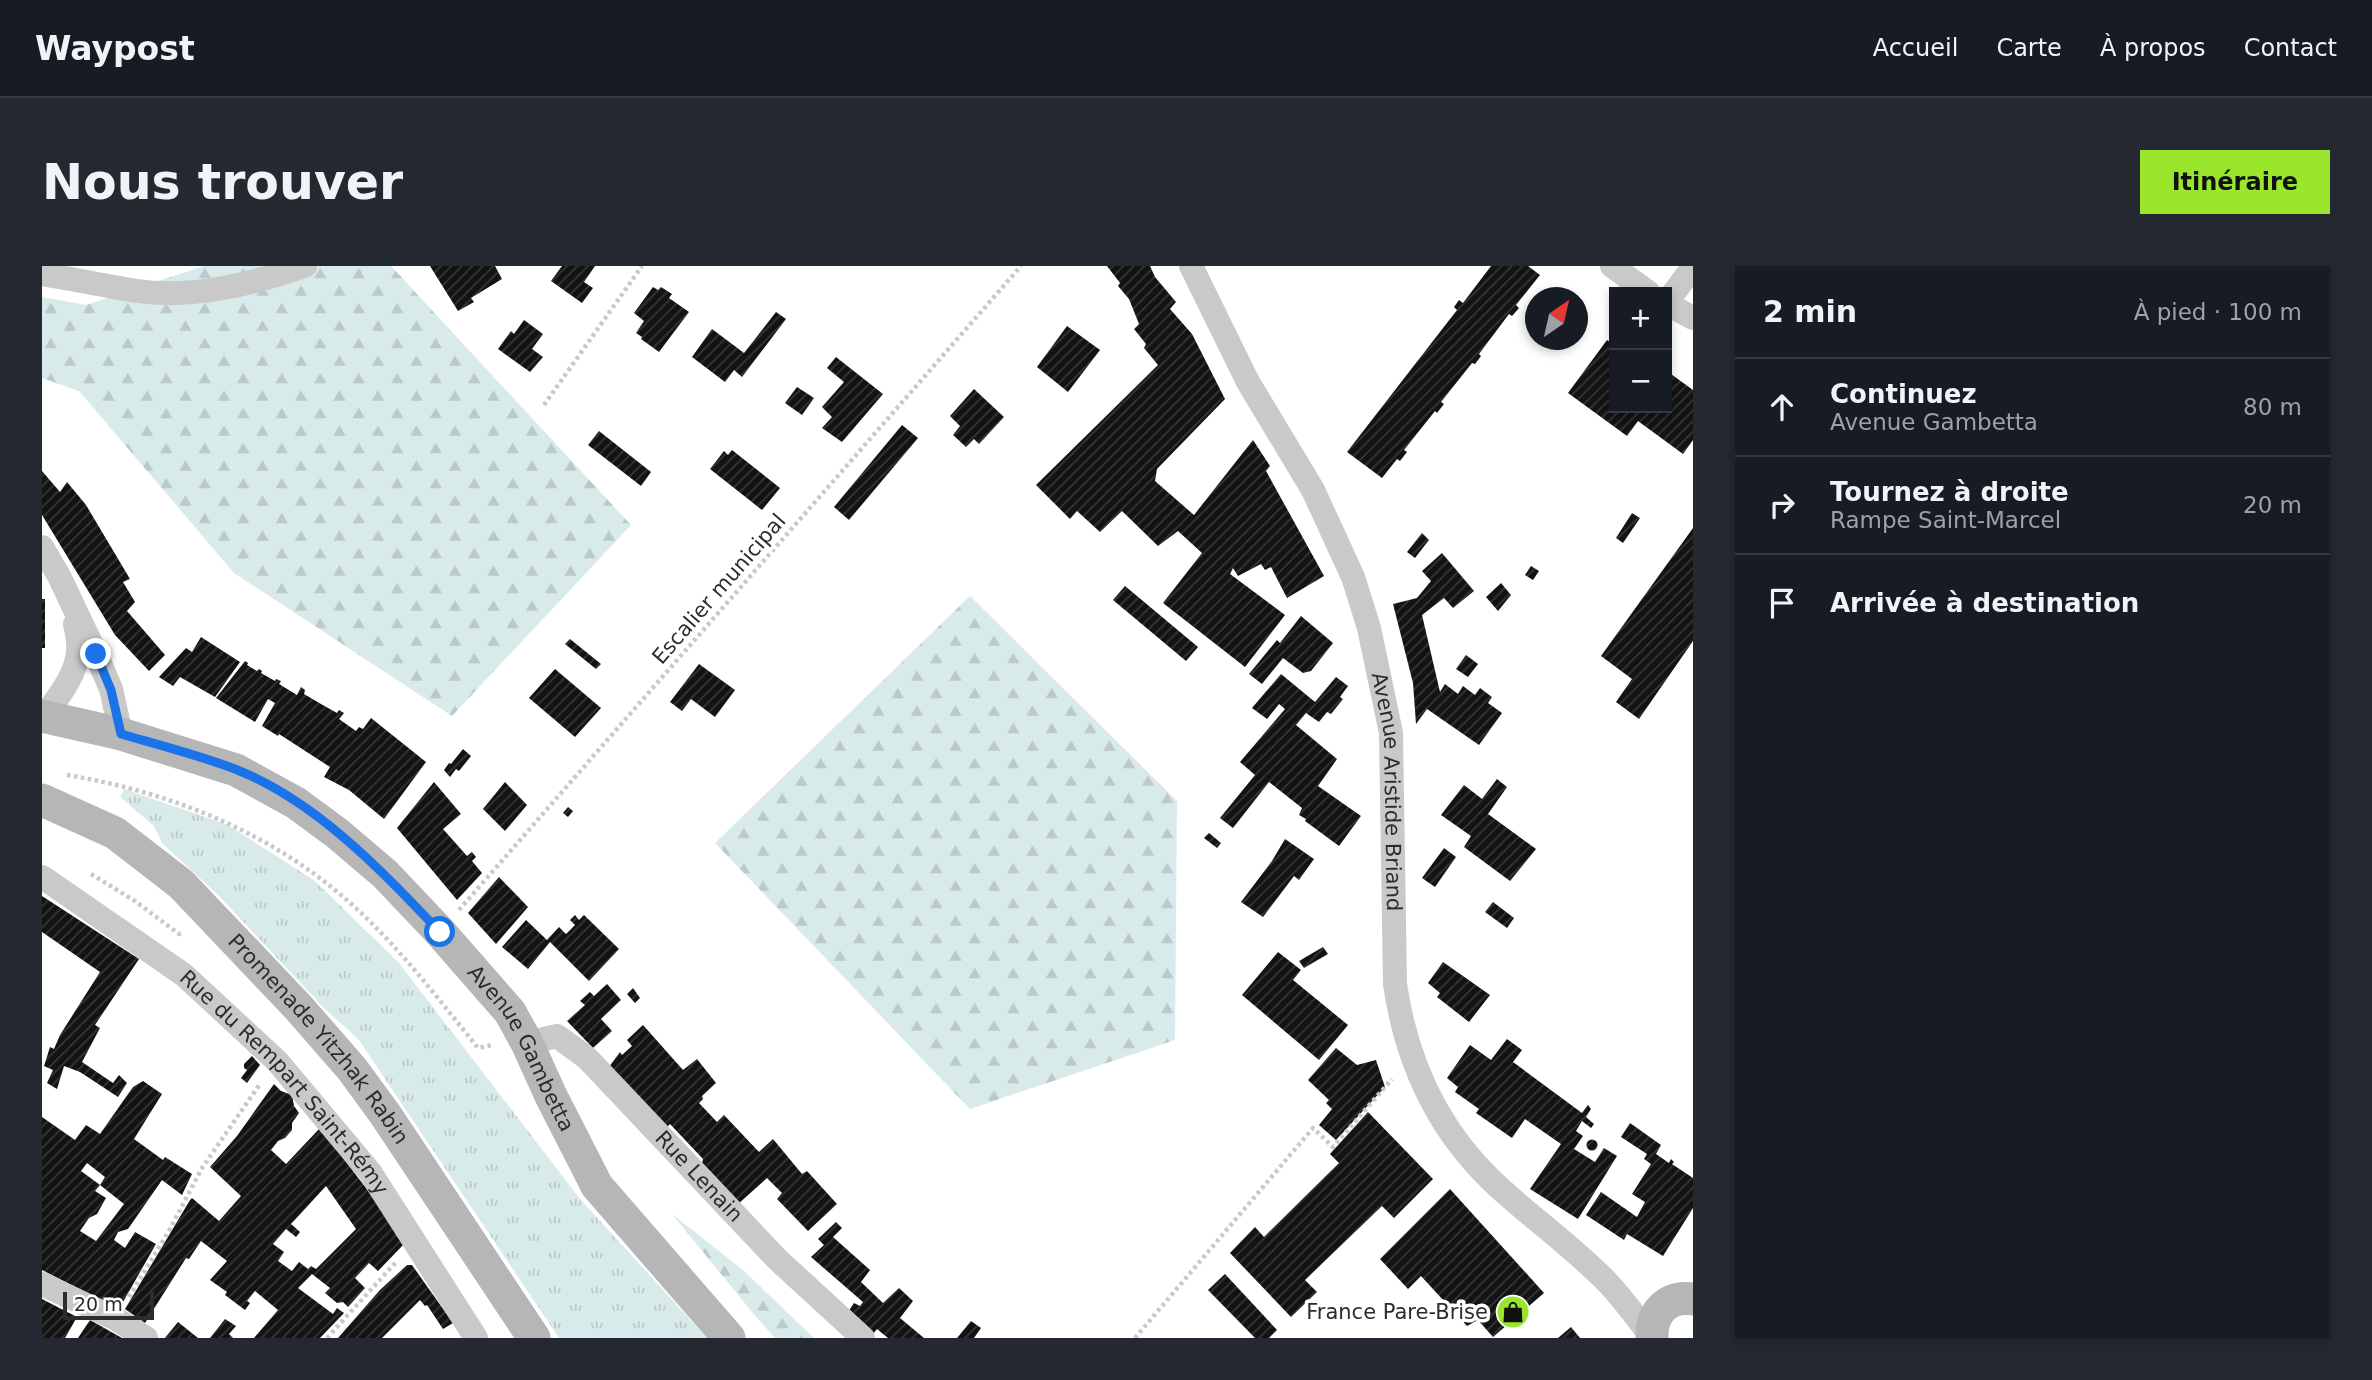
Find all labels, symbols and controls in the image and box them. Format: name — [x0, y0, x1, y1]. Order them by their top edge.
text: Waypost — [35, 29, 195, 68]
text: Accueil — [1873, 34, 1958, 62]
text: Carte — [1996, 34, 2062, 62]
text: À propos — [2100, 34, 2206, 62]
text: Contact — [2244, 34, 2337, 62]
button: Itinéraire — [2140, 150, 2330, 214]
text: Nous trouver — [42, 154, 403, 211]
north arrow — [1525, 287, 1588, 350]
map controls — [1609, 287, 1672, 413]
button: + — [1609, 287, 1672, 350]
text: 2 min — [1763, 294, 1857, 329]
text: À pied · 100 m — [2134, 299, 2302, 325]
button: − — [1609, 350, 1672, 413]
text: Continuez — [1830, 379, 1977, 409]
icon: ahead — [1763, 388, 1801, 426]
text: 80 m — [2243, 394, 2302, 420]
text: Avenue Gambetta — [1830, 409, 2038, 435]
text: Tournez à droite — [1830, 477, 2069, 507]
icon: right — [1763, 486, 1801, 524]
text: 20 m — [2243, 492, 2302, 518]
text: Rampe Saint-Marcel — [1830, 507, 2061, 533]
street label: Escalier municipal — [647, 509, 791, 669]
icon: arrive — [1763, 584, 1801, 622]
text: Arrivée à destination — [1830, 588, 2139, 618]
route end — [80, 638, 111, 669]
street label: Avenue Aristide Briand — [1367, 670, 1406, 911]
route start — [424, 916, 455, 947]
street label: Promenade Yitzhak Rabin — [223, 929, 414, 1149]
street label: Avenue Gambetta — [463, 960, 579, 1136]
street label: Rue du Rempart Saint-Rémy — [175, 965, 393, 1199]
street label: Rue Lenain — [650, 1126, 748, 1227]
scale bar — [63, 1289, 154, 1321]
text: 20 m — [74, 1293, 123, 1315]
shop icon: France Pare-Brise — [1494, 1293, 1532, 1331]
place label: France Pare-Brise — [1306, 1300, 1488, 1324]

